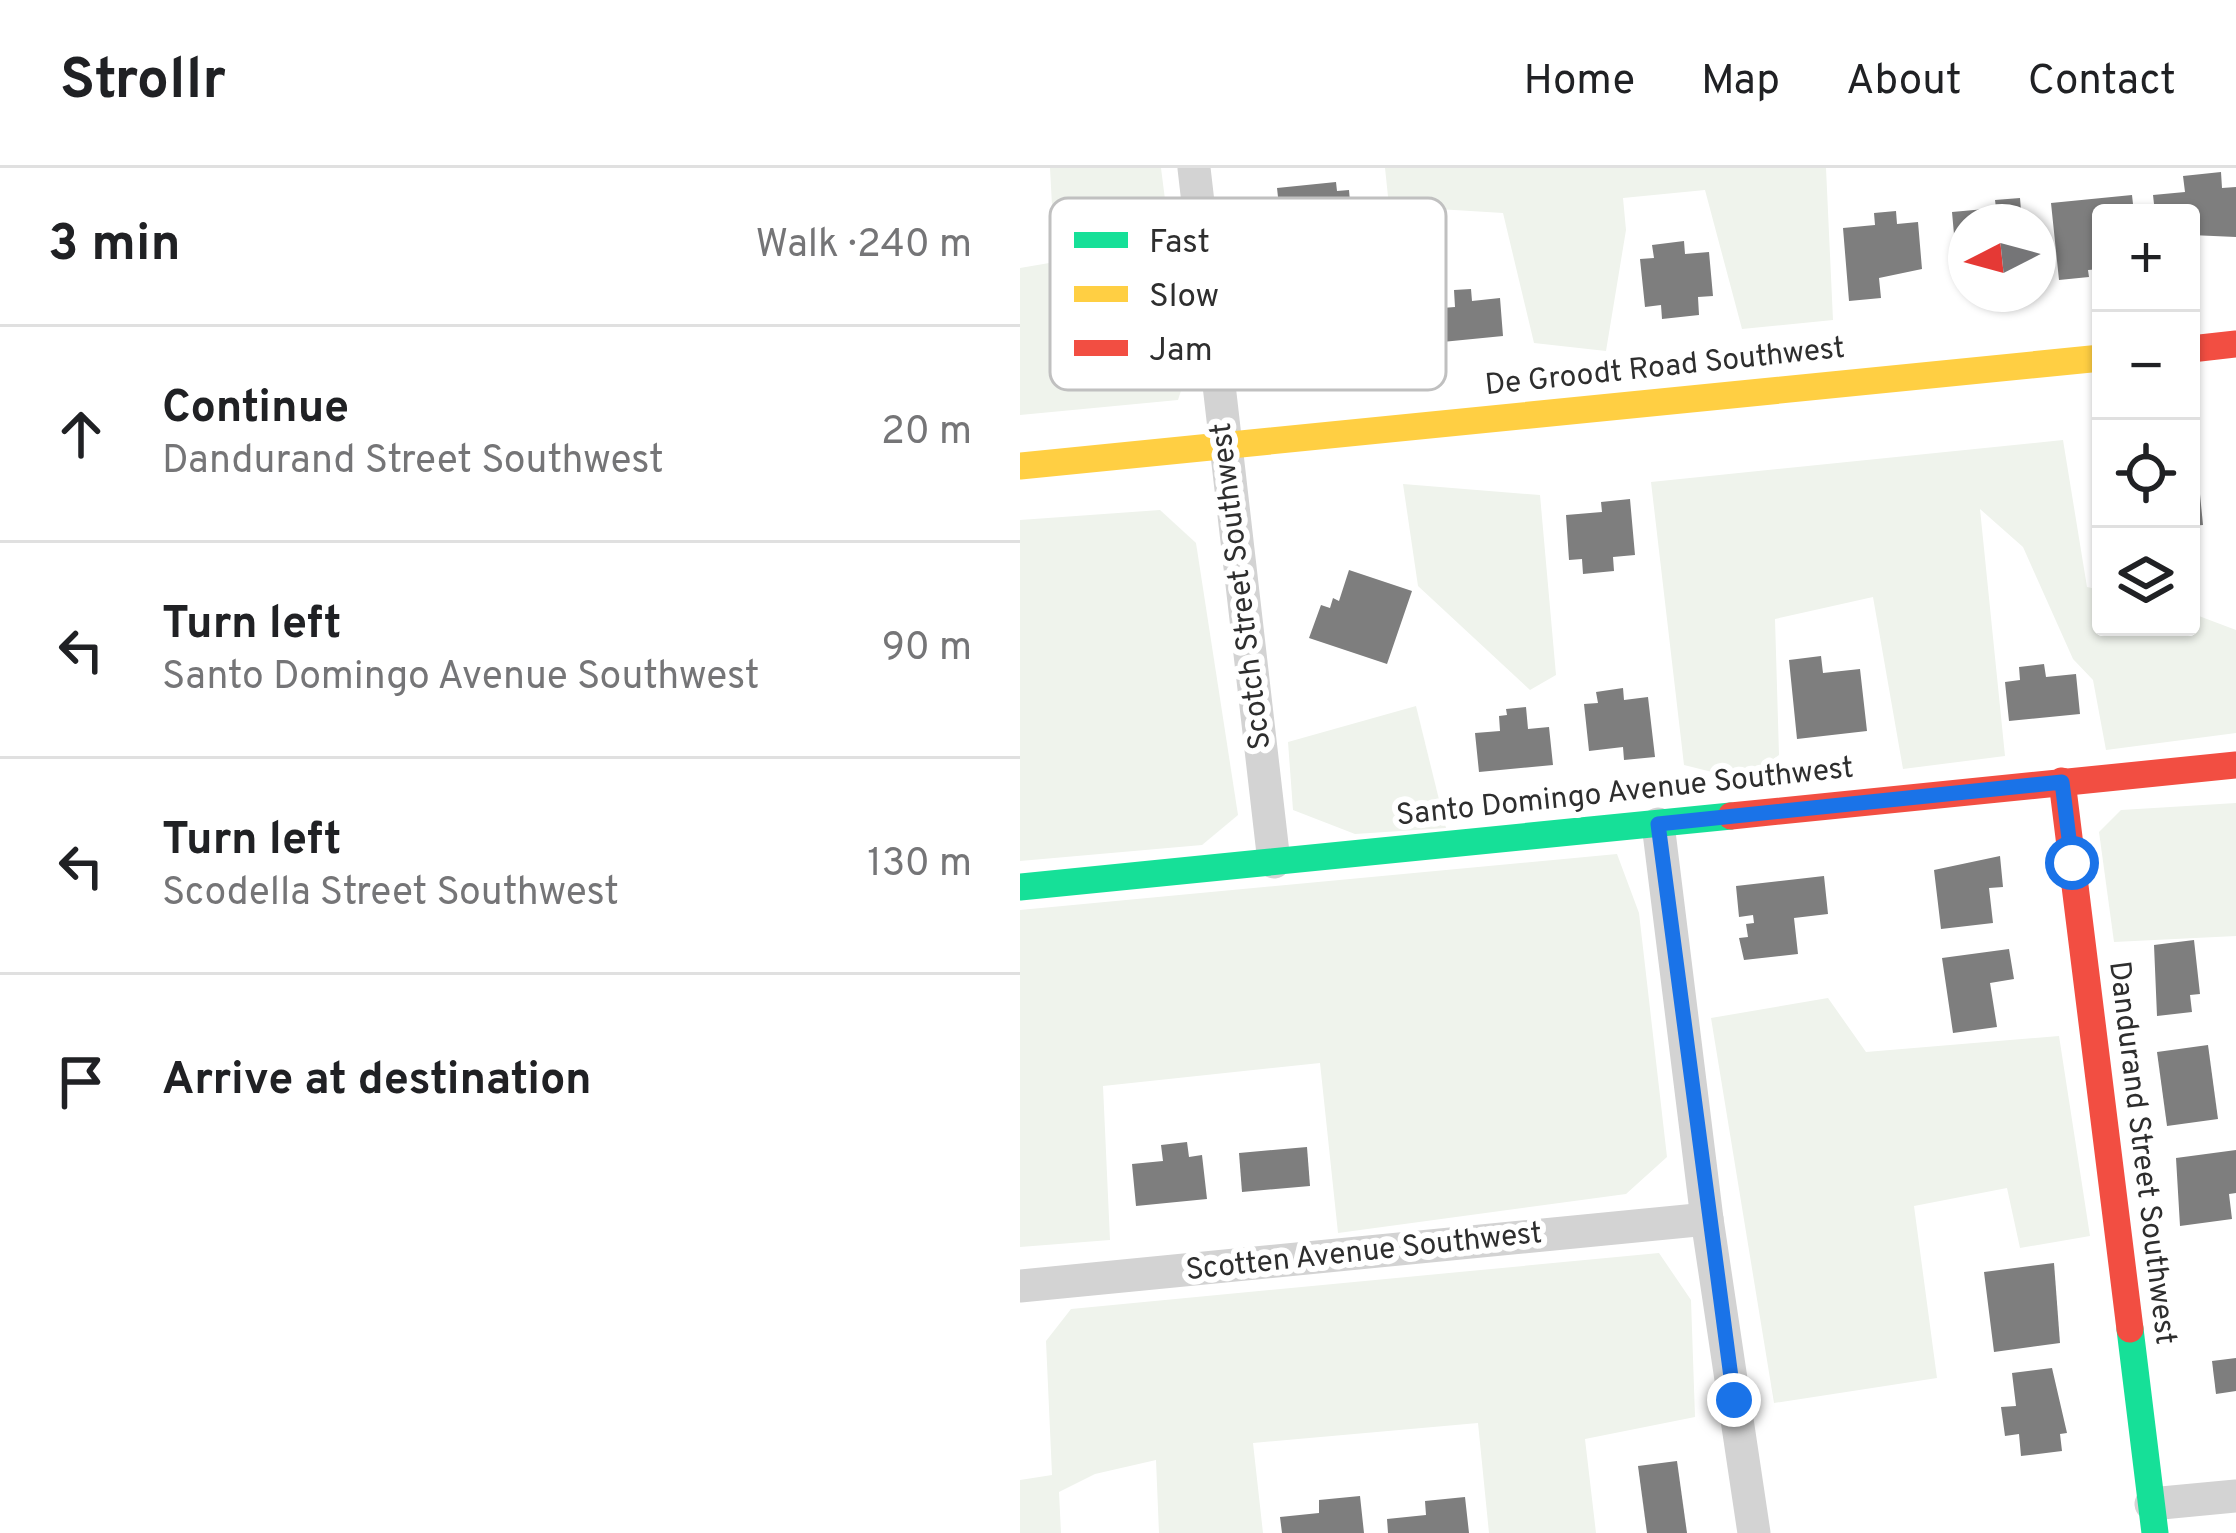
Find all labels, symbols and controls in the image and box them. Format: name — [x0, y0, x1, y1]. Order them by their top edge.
text: Strollr — [60, 47, 226, 119]
text: Home — [1524, 56, 1635, 109]
text: Map — [1701, 56, 1780, 109]
text: About — [1846, 56, 1962, 109]
text: Contact — [2028, 56, 2176, 109]
legend — [1050, 198, 1446, 390]
north arrow — [1948, 204, 2056, 312]
map controls — [2092, 204, 2200, 636]
button: + — [2092, 204, 2200, 312]
text: 3 min — [48, 214, 181, 279]
text: Walk · 240 m — [756, 222, 972, 271]
text: Fast — [1149, 223, 1210, 265]
text: Slow — [1149, 277, 1219, 319]
button: − — [2092, 312, 2200, 420]
text: Jam — [1149, 331, 1213, 373]
street label: De Groodt Road Southwest — [1483, 331, 1847, 405]
text: Continue — [162, 381, 349, 438]
icon: ahead — [48, 401, 114, 467]
text: 20 m — [881, 409, 972, 458]
street label: Scotch Street Southwest — [1204, 420, 1280, 752]
button: locate — [2092, 420, 2200, 528]
text: Dandurand Street Southwest — [162, 438, 664, 487]
button: layers — [2092, 528, 2200, 636]
text: Turn left — [162, 597, 341, 654]
icon: left — [48, 617, 114, 683]
text: 90 m — [882, 625, 972, 674]
text: Santo Domingo Avenue Southwest — [162, 654, 760, 703]
street label: Santo Domingo Avenue Southwest — [1394, 751, 1856, 835]
text: Turn left — [162, 813, 341, 870]
icon: left — [48, 833, 114, 899]
route start — [2045, 836, 2099, 890]
text: 130 m — [867, 841, 972, 890]
text: Scodella Street Southwest — [162, 870, 619, 919]
street label: Dandurand Street Southwest — [2099, 959, 2183, 1347]
icon: arrive — [48, 1049, 114, 1115]
text: Arrive at destination — [162, 1053, 592, 1110]
street label: Scotten Avenue Southwest — [1184, 1216, 1544, 1290]
route end — [1707, 1373, 1761, 1427]

